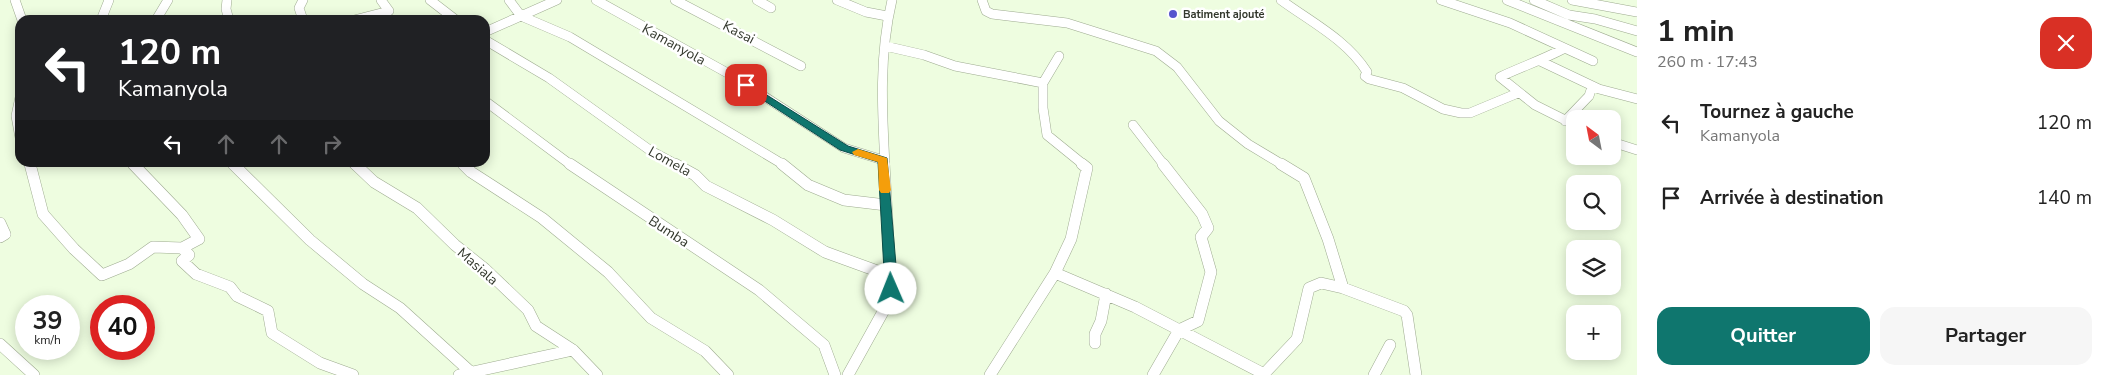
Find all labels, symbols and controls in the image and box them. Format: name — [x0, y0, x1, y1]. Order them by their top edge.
place label: Batiment ajouté — [1183, 7, 1265, 22]
marker: Batiment ajouté — [1167, 8, 1179, 20]
text: 1 min — [1657, 11, 1735, 52]
street label: Kasai — [720, 16, 758, 49]
button: close — [2040, 17, 2092, 69]
street label: Kamanyola — [639, 19, 709, 70]
text: 120 m — [118, 29, 221, 76]
icon: left — [35, 35, 100, 100]
text: 260 m · 17:43 — [1657, 51, 1758, 73]
pin — [725, 64, 767, 106]
icon: arrive — [732, 71, 760, 99]
text: Kamanyola — [118, 74, 228, 104]
text: Tournez à gauche — [1700, 99, 1854, 125]
icon: left — [1657, 109, 1685, 137]
north arrow — [1566, 110, 1621, 165]
map controls — [1566, 110, 1621, 360]
text: 120 m — [2037, 110, 2092, 136]
text: Kamanyola — [1700, 125, 1780, 147]
icon: left — [159, 130, 187, 158]
icon: ahead — [212, 130, 240, 158]
icon: ahead — [265, 130, 293, 158]
icon: right — [318, 130, 346, 158]
street label: Lomela — [645, 142, 695, 181]
button: search — [1566, 175, 1621, 230]
icon: arrive — [1657, 184, 1685, 212]
text: Arrivée à destination — [1700, 185, 1884, 211]
text: 140 m — [2037, 185, 2092, 211]
street label: Bumba — [645, 211, 693, 252]
button: layers — [1566, 240, 1621, 295]
street label: Masiala — [453, 243, 502, 289]
position arrow — [864, 262, 916, 314]
speed limit sign: 40 — [90, 295, 155, 360]
text: 39 — [32, 304, 63, 338]
button: + — [1566, 305, 1621, 360]
button: Quitter — [1657, 307, 1870, 365]
button: Partager — [1880, 307, 2092, 365]
text: km/h — [34, 332, 61, 348]

